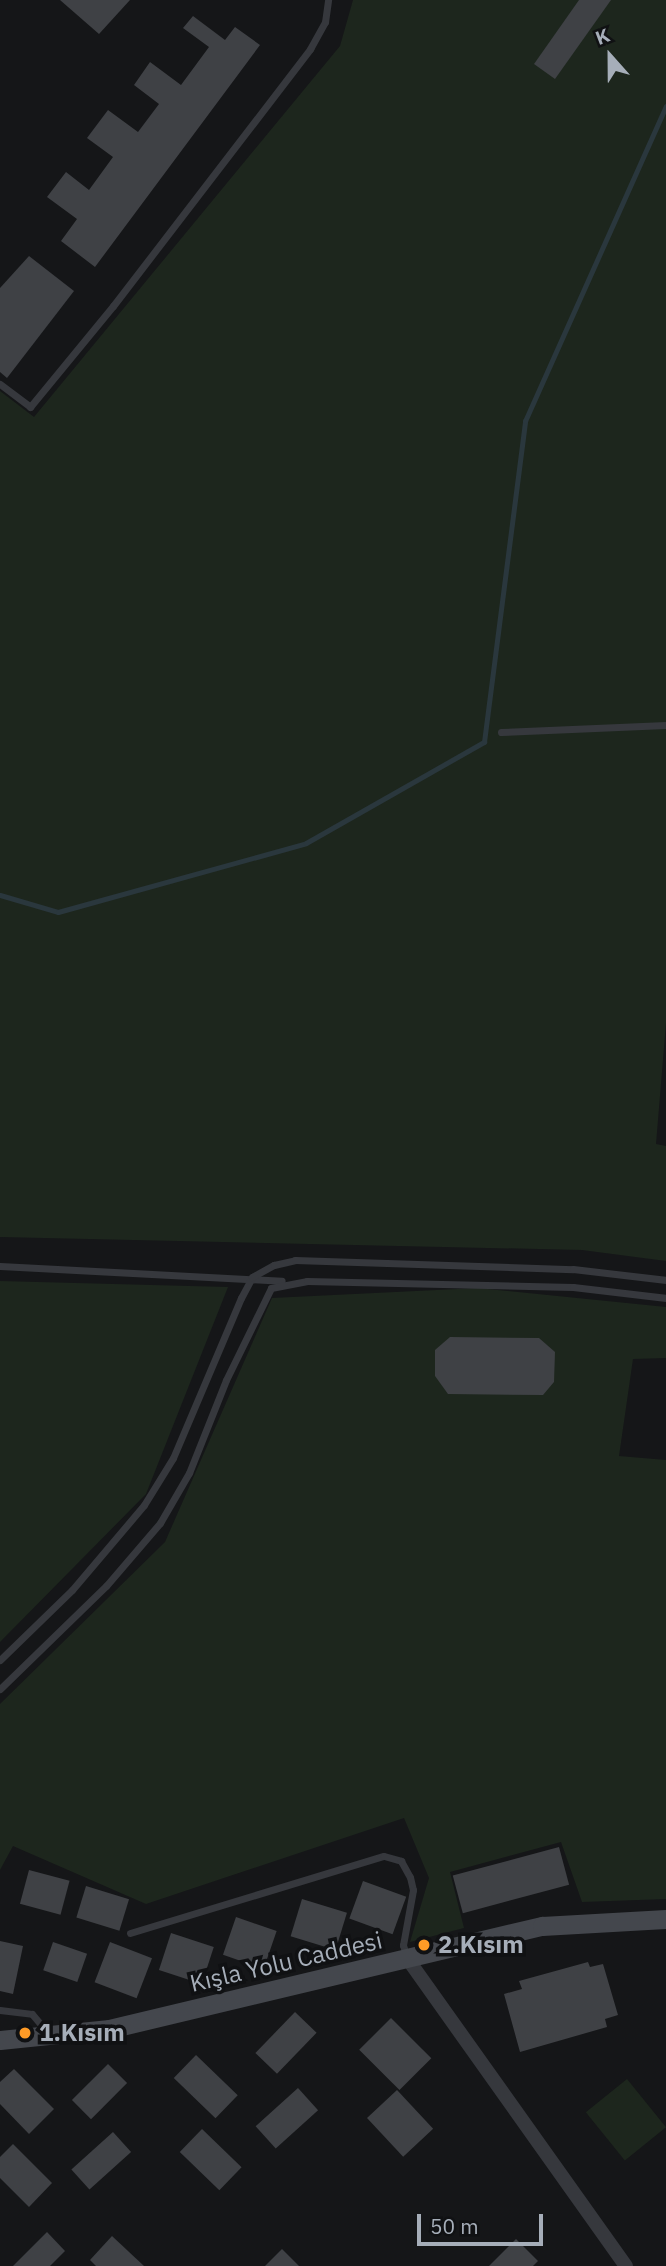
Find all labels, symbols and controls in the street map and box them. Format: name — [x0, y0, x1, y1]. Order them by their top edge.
north arrow — [575, 21, 645, 91]
text: K — [592, 23, 613, 50]
street label: Kışla Yolu Caddesi — [187, 1926, 385, 1998]
place label: 2.Kısım — [438, 1931, 524, 1959]
marker: 2.Kısım — [416, 1937, 432, 1953]
place label: 1.Kısım — [39, 2019, 125, 2047]
marker: 1.Kısım — [17, 2025, 33, 2041]
scale bar — [421, 2200, 547, 2244]
text: 50 m — [430, 2212, 479, 2240]

